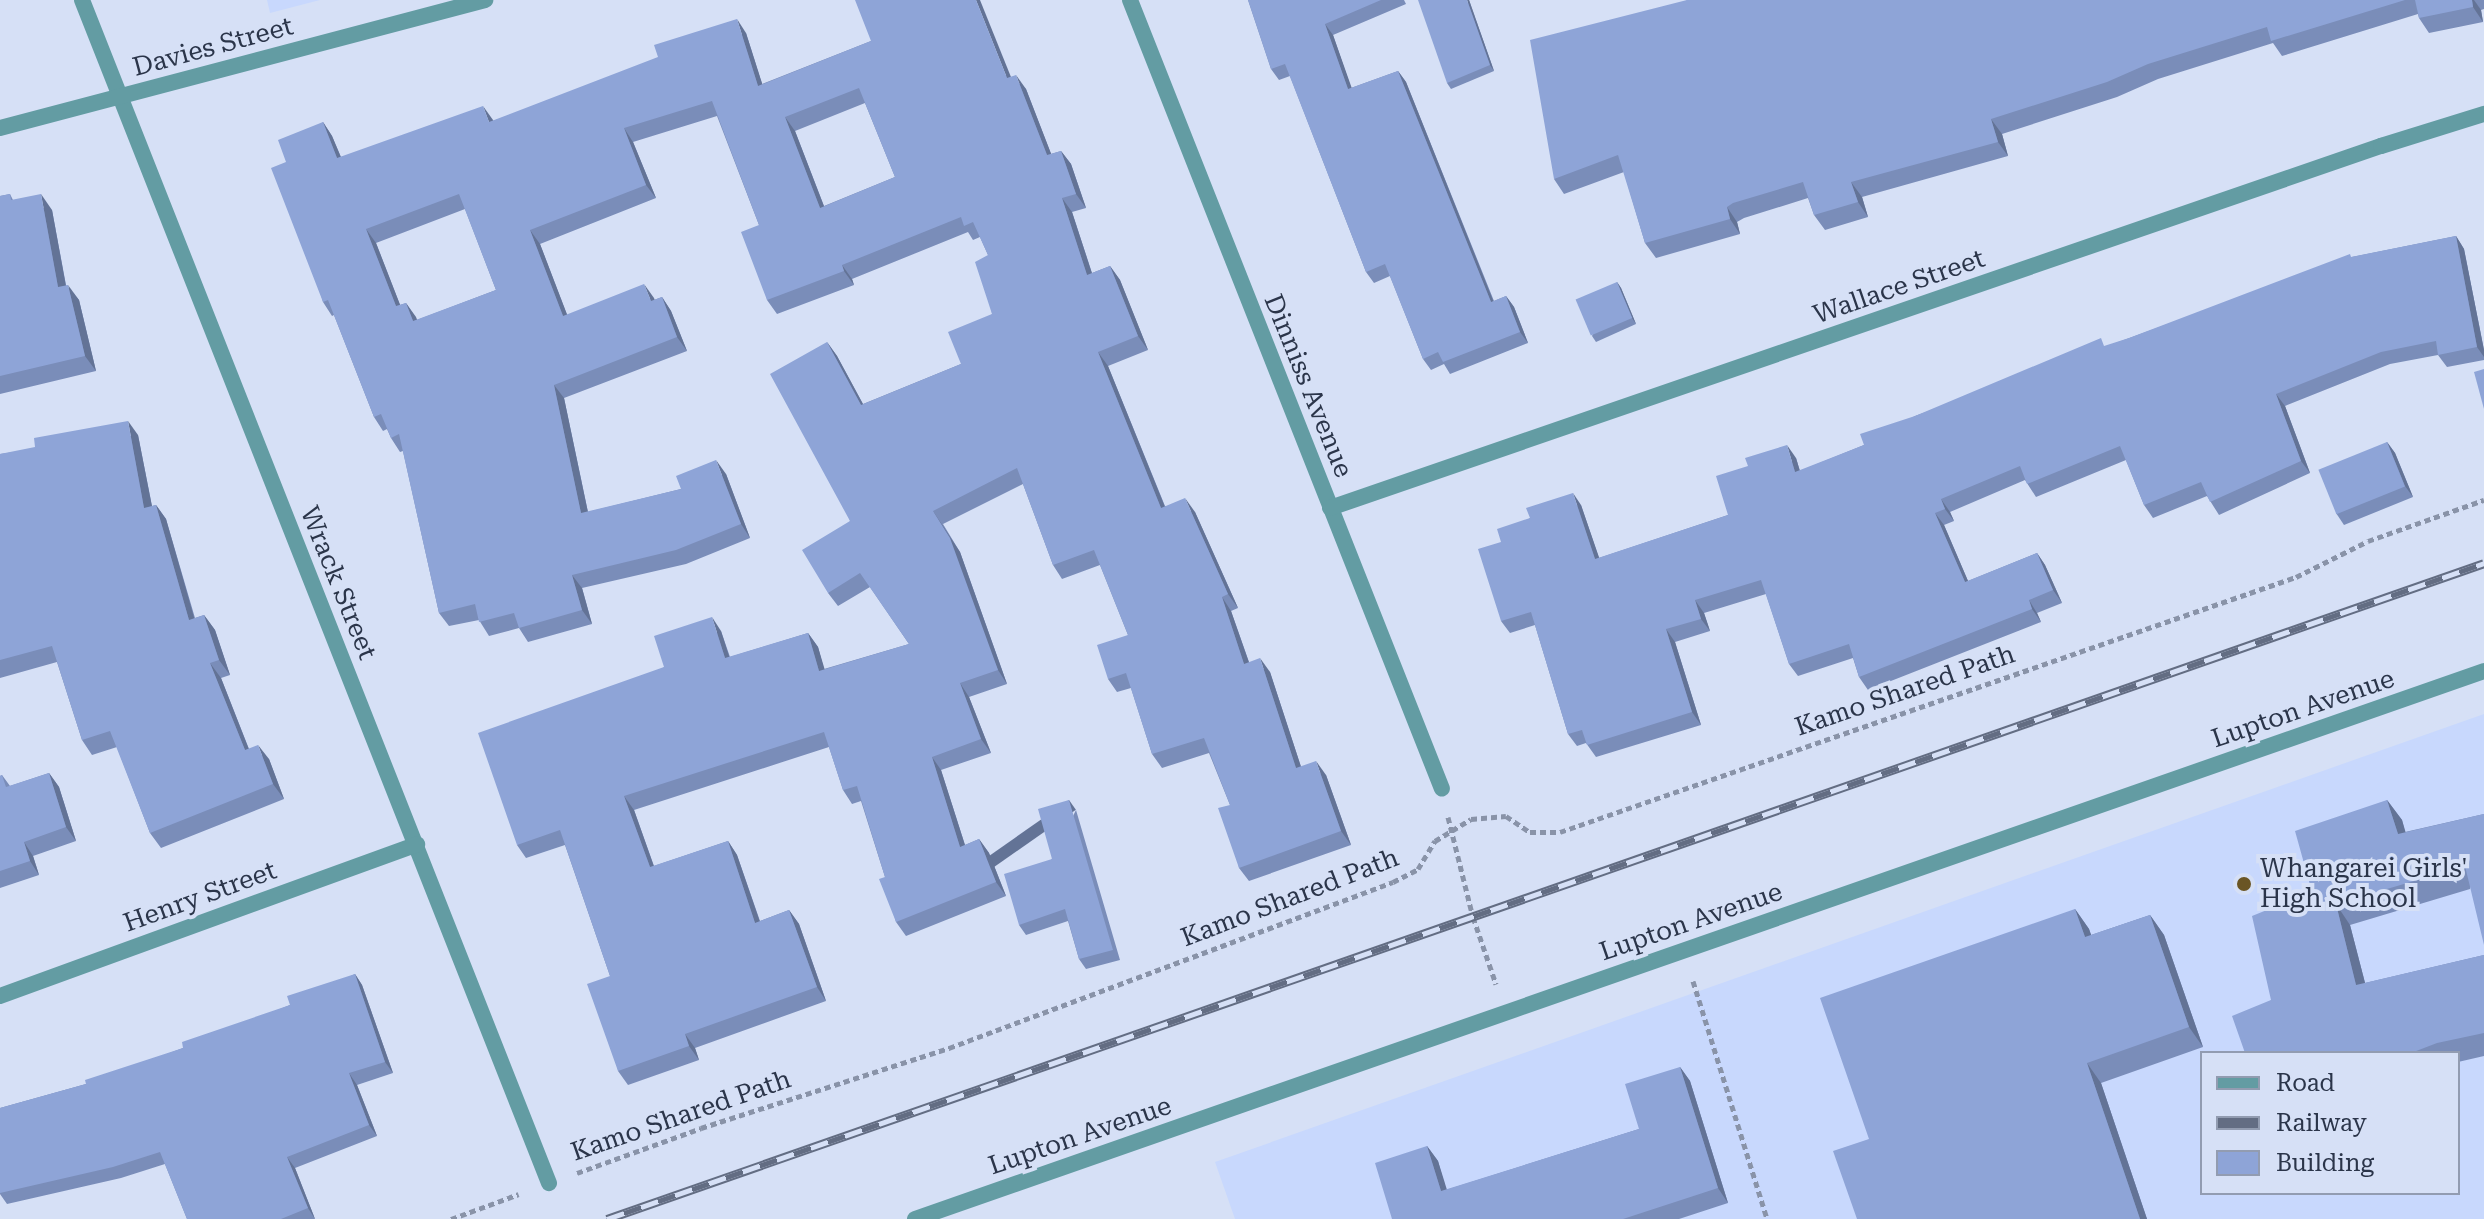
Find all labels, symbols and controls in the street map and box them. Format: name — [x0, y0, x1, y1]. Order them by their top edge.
street label: Davies Street — [129, 11, 297, 83]
street label: Wallace Street — [1809, 243, 1989, 331]
street label: Dinniss Avenue — [1257, 290, 1359, 482]
street label: Wrack Street — [293, 502, 383, 664]
street label: Kamo Shared Path — [1791, 639, 2019, 743]
street label: Lupton Avenue — [2207, 663, 2399, 755]
street label: Kamo Shared Path — [1177, 842, 1403, 954]
place label: Whangarei Girls' High School — [2260, 853, 2468, 914]
street label: Henry Street — [119, 855, 281, 939]
marker: Whangarei Girls' High School — [2235, 875, 2253, 893]
street label: Lupton Avenue — [1595, 876, 1787, 968]
legend — [2200, 1051, 2460, 1195]
street label: Kamo Shared Path — [567, 1064, 795, 1168]
text: Road — [2276, 1069, 2335, 1097]
street label: Lupton Avenue — [984, 1090, 1176, 1182]
text: Railway — [2276, 1109, 2367, 1137]
text: Building — [2276, 1149, 2374, 1177]

